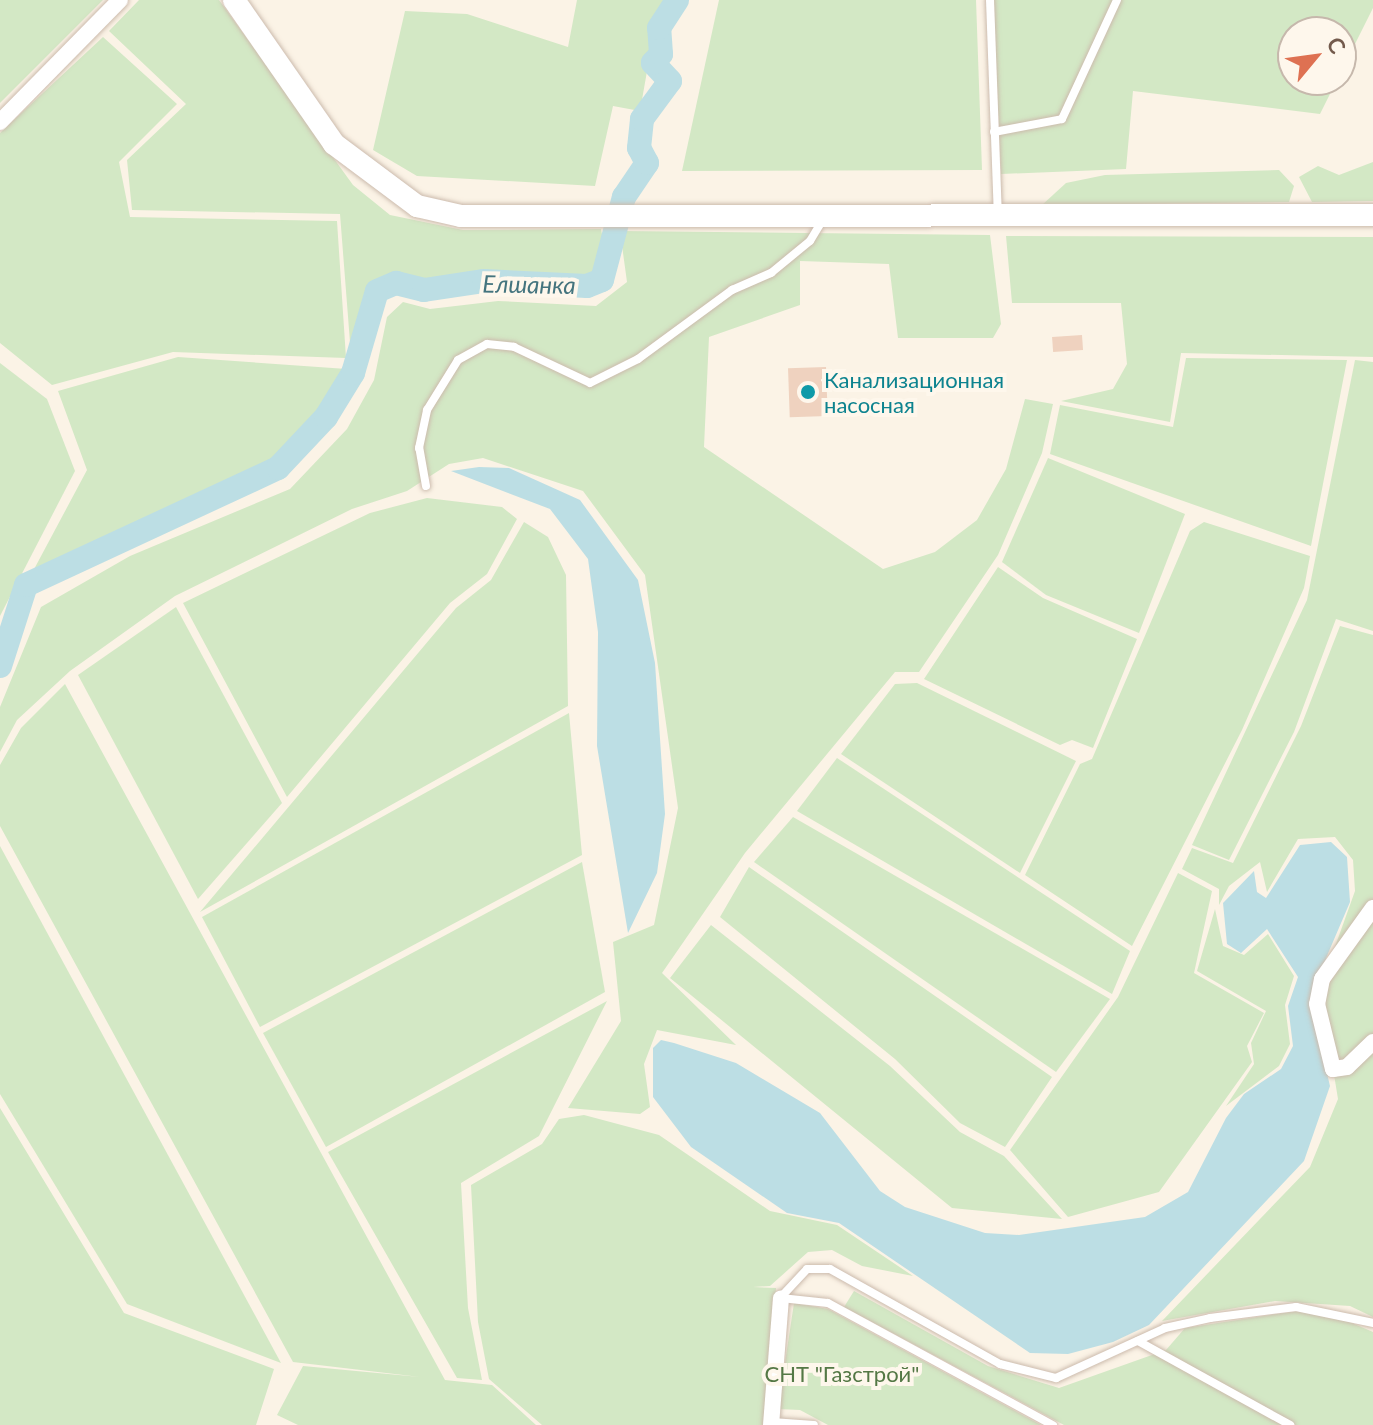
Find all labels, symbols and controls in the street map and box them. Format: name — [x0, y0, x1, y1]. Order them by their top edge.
north arrow — [1277, 16, 1357, 96]
text: С — [1321, 32, 1352, 58]
water label: Елшанка — [482, 269, 576, 299]
place label: Канализационная насосная — [824, 366, 1004, 418]
marker: Канализационная насосная — [799, 383, 817, 401]
park label: СНТ "Газстрой" — [765, 1361, 919, 1387]

